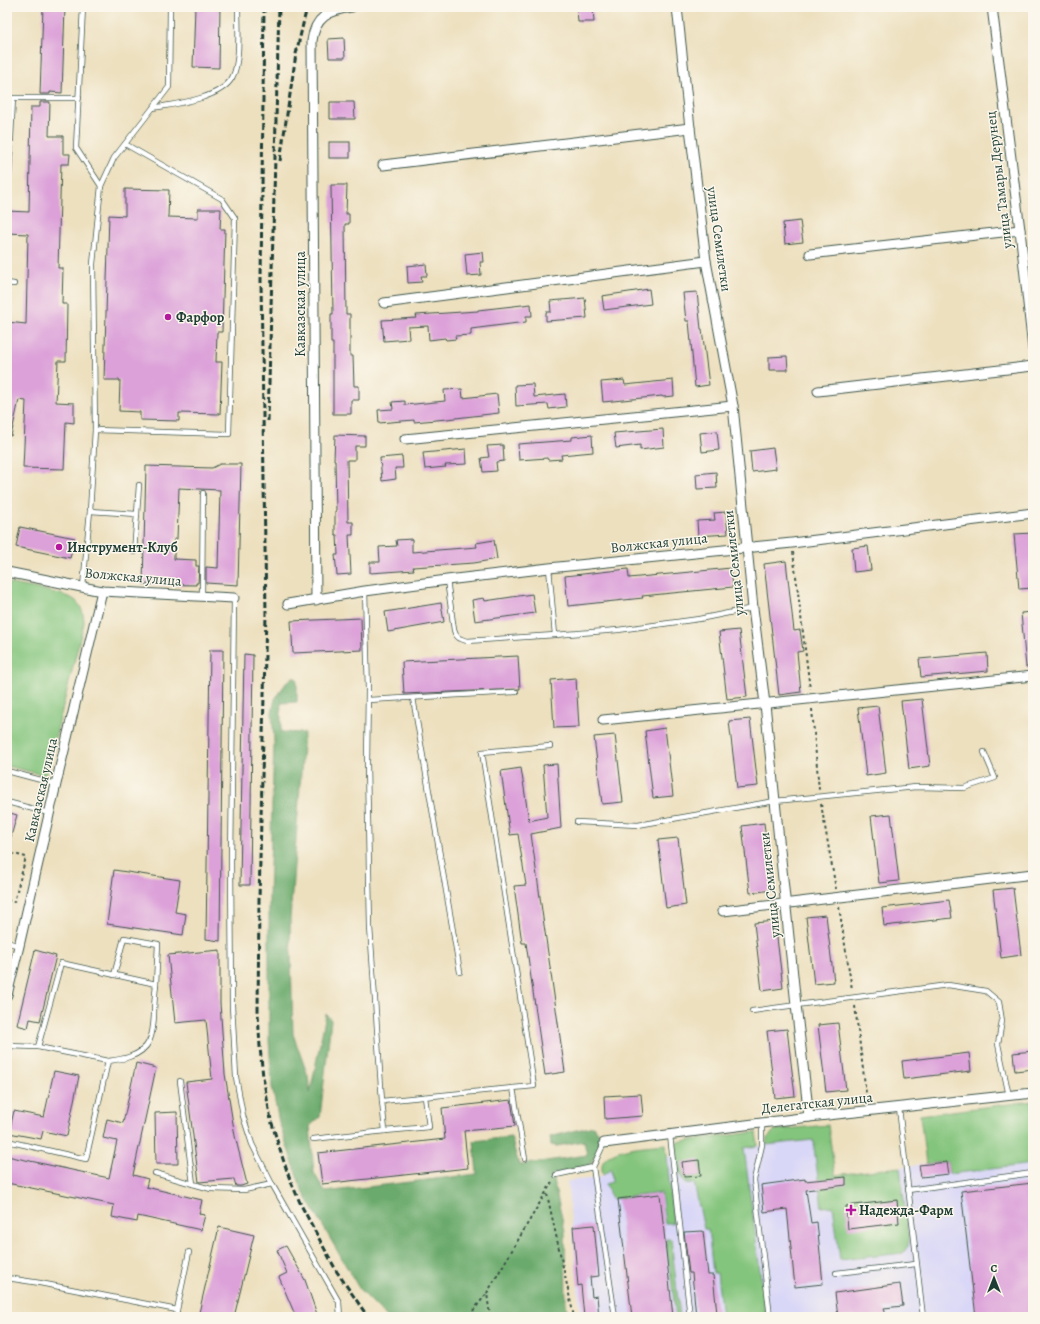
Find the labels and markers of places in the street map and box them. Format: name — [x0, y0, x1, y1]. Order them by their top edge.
place label: Фарфор — [176, 308, 225, 327]
marker: Фарфор — [163, 312, 173, 322]
place label: Инструмент-Клуб — [67, 538, 178, 557]
marker: Инструмент-Клуб — [54, 542, 64, 552]
place label: Надежда-Фарм — [859, 1201, 954, 1220]
marker: Надежда-Фарм — [846, 1205, 856, 1215]

